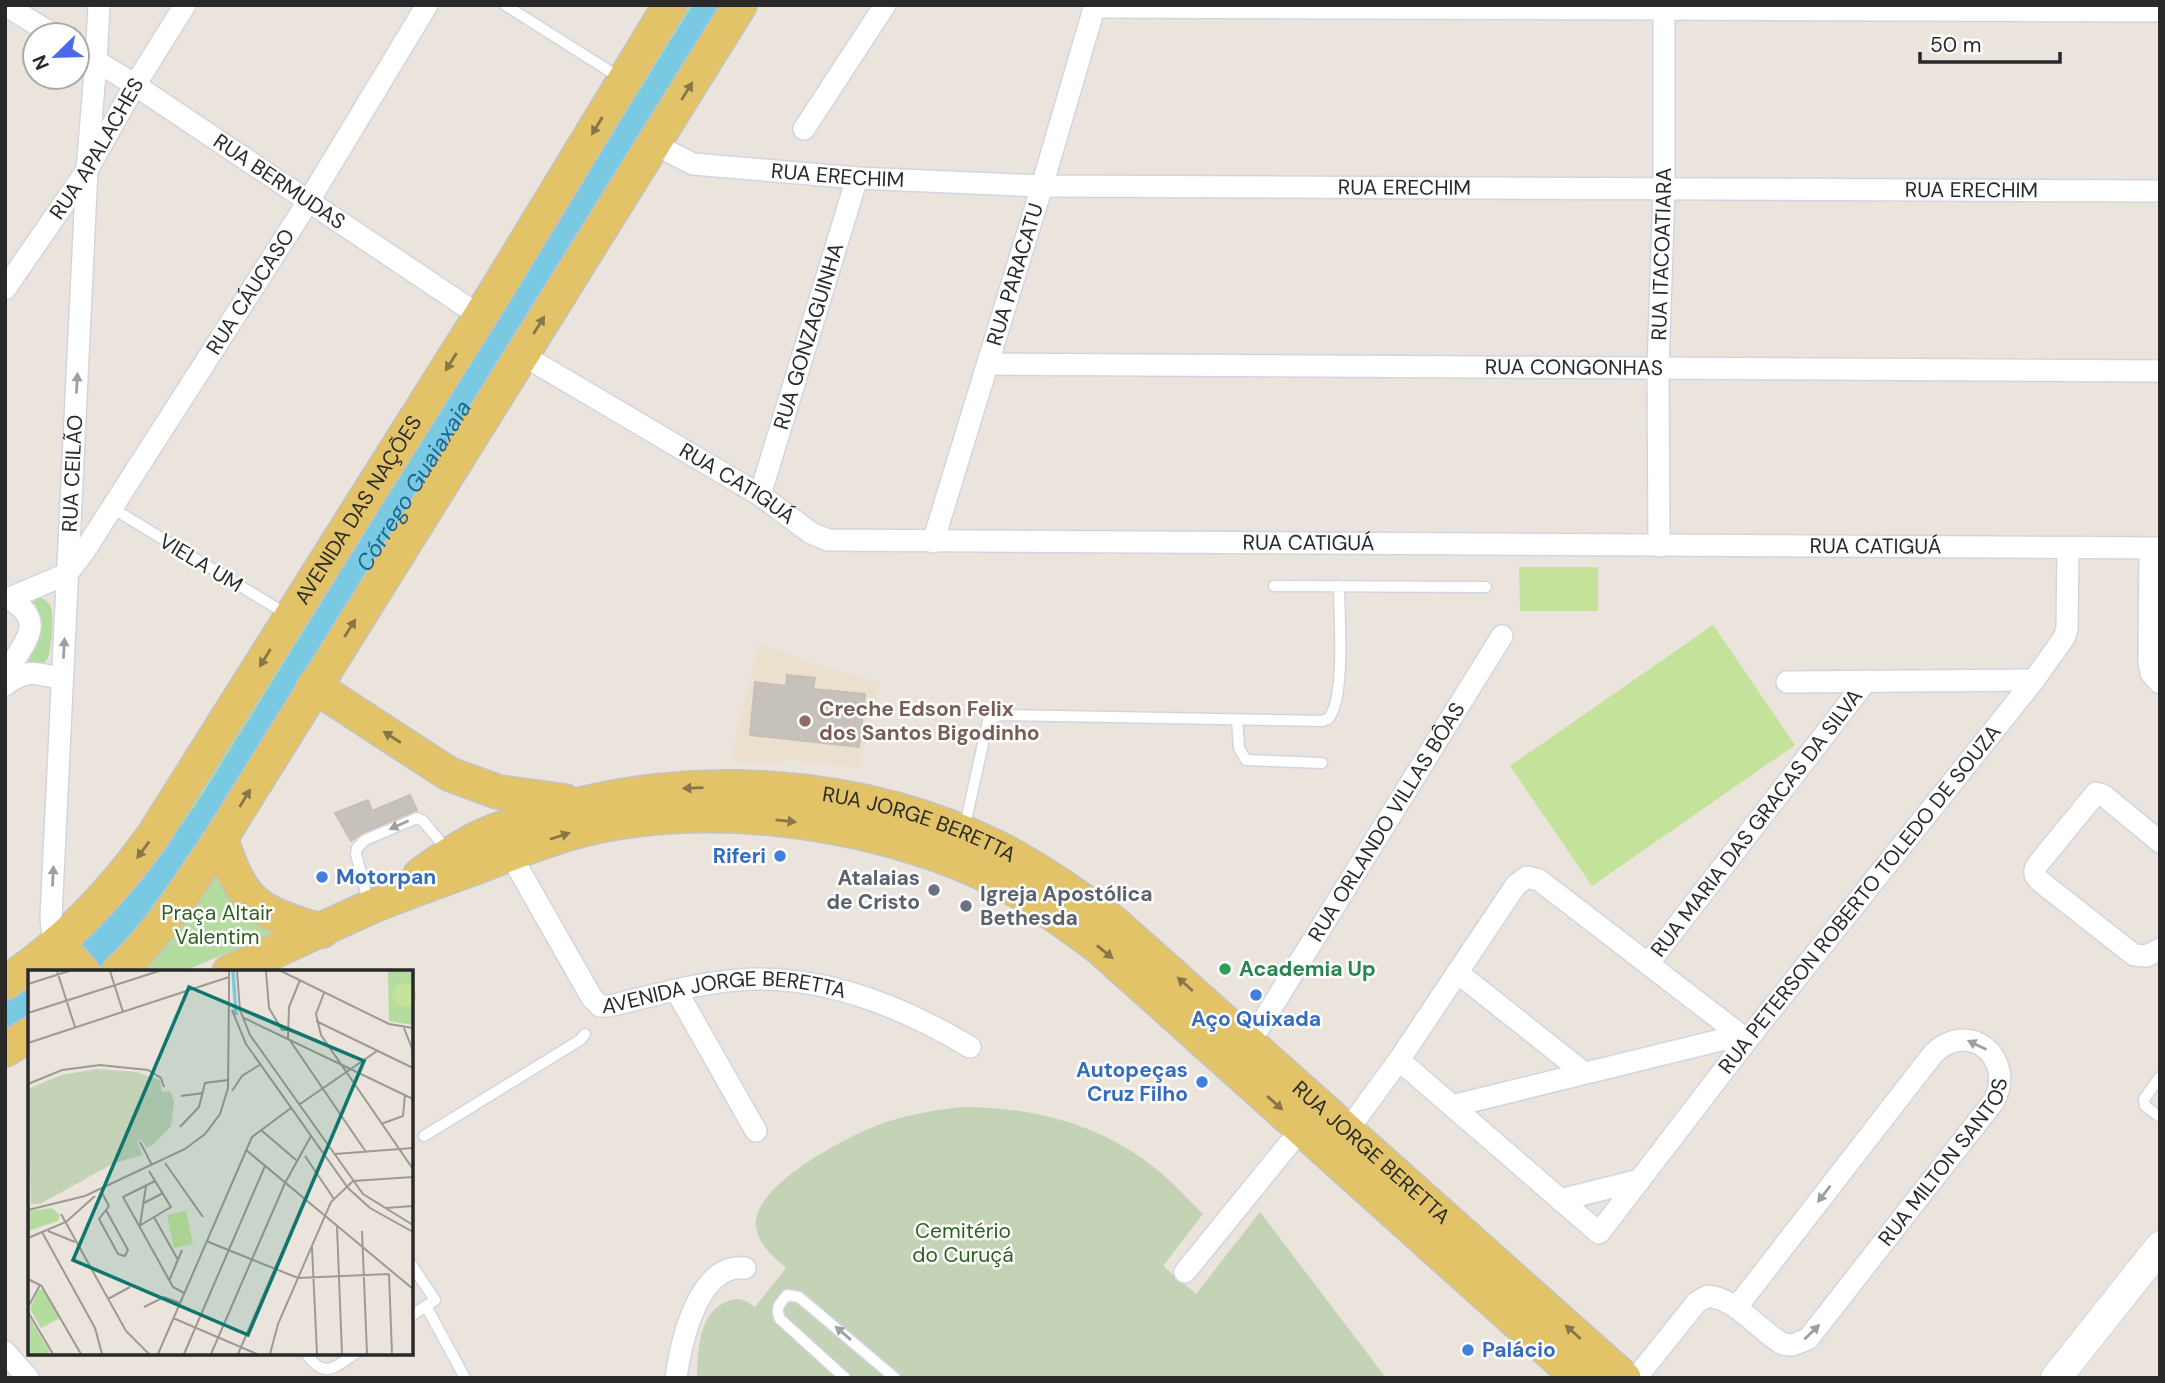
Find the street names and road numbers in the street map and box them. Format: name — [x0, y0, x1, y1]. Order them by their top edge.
street label: RUA APALACHES — [43, 72, 150, 225]
street label: RUA BERMUDAS — [208, 127, 351, 236]
street label: RUA ERECHIM — [770, 157, 905, 194]
street label: RUA ITACOATIARA — [1645, 168, 1678, 341]
street label: RUA ERECHIM — [1338, 173, 1471, 202]
street label: RUA ERECHIM — [1905, 176, 2038, 204]
street label: RUA PARACATU — [980, 200, 1050, 349]
street label: RUA CÁUCASO — [200, 224, 301, 360]
street label: RUA GONZAGUINHA — [767, 239, 850, 433]
street label: RUA CONGONHAS — [1485, 353, 1663, 382]
street label: AVENIDA DAS NAÇÕES — [288, 410, 428, 610]
street label: RUA CEILÃO — [56, 414, 89, 533]
street label: RUA CATIGUÁ — [674, 436, 801, 530]
street label: VIELA UM — [154, 527, 248, 599]
street label: RUA CATIGUÁ — [1243, 528, 1375, 557]
street label: RUA CATIGUÁ — [1809, 532, 1942, 561]
street label: RUA MARIA DAS GRACAS DA SILVA — [1644, 683, 1869, 963]
street label: RUA ORLANDO VILLAS BÔAS — [1302, 697, 1471, 947]
street label: RUA PETERSON ROBERTO TOLEDO DE SOUZA — [1712, 719, 2007, 1079]
street label: RUA JORGE BERETTA — [821, 780, 1021, 869]
street label: AVENIDA JORGE BERETTA — [602, 965, 849, 1020]
street label: RUA JORGE BERETTA — [1286, 1075, 1456, 1230]
street label: RUA MILTON SANTOS — [1872, 1076, 2014, 1252]

